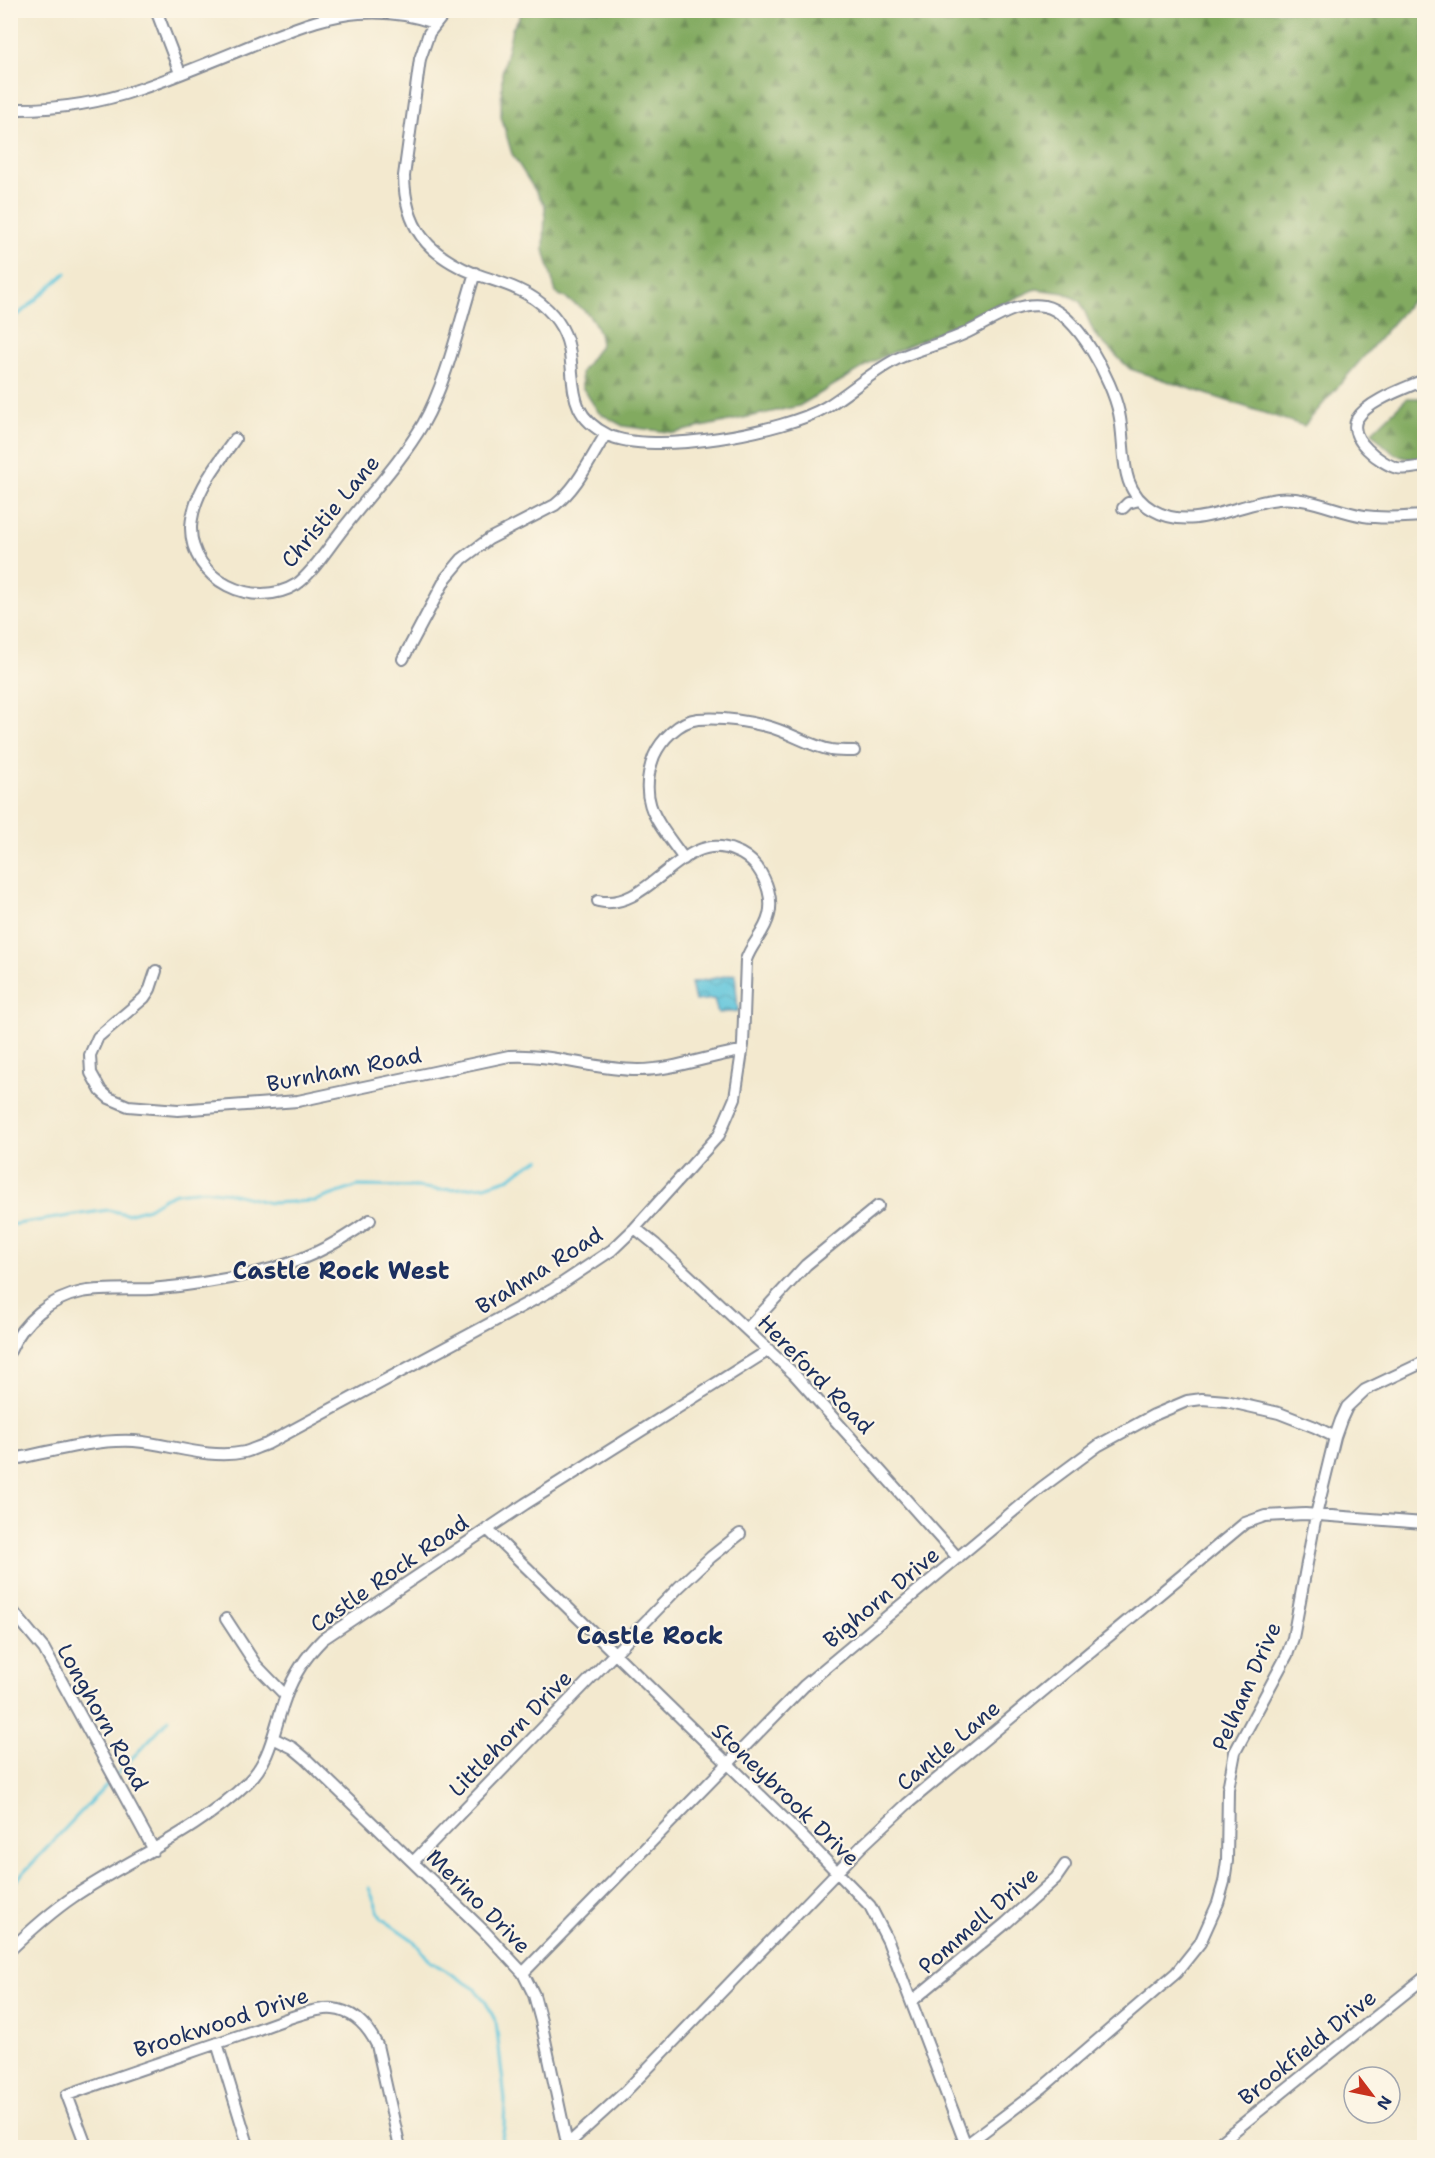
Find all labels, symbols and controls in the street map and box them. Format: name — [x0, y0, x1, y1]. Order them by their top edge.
street label: Christie Lane — [275, 449, 386, 574]
street label: Burnham Road — [264, 1040, 424, 1099]
street label: Brahma Road — [470, 1220, 608, 1321]
district label: Castle Rock West — [233, 1255, 450, 1287]
street label: Hereford Road — [751, 1308, 880, 1440]
street label: Castle Rock Road — [304, 1508, 474, 1639]
street label: Bighorn Drive — [817, 1540, 946, 1655]
street label: Pelham Drive — [1205, 1617, 1288, 1755]
district label: Castle Rock — [577, 1620, 723, 1652]
street label: Longhorn Road — [50, 1639, 155, 1796]
street label: Littlehorn Drive — [442, 1664, 578, 1803]
street label: Cantle Lane — [890, 1693, 1006, 1797]
street label: Stoneybrook Drive — [705, 1716, 866, 1873]
street label: Merino Drive — [420, 1843, 537, 1960]
street label: Pommell Drive — [912, 1860, 1044, 1981]
street label: Brookwood Drive — [130, 1981, 312, 2064]
street label: Brookfield Drive — [1232, 1983, 1382, 2112]
north arrow — [1342, 2065, 1402, 2125]
text: N — [1372, 2092, 1397, 2114]

